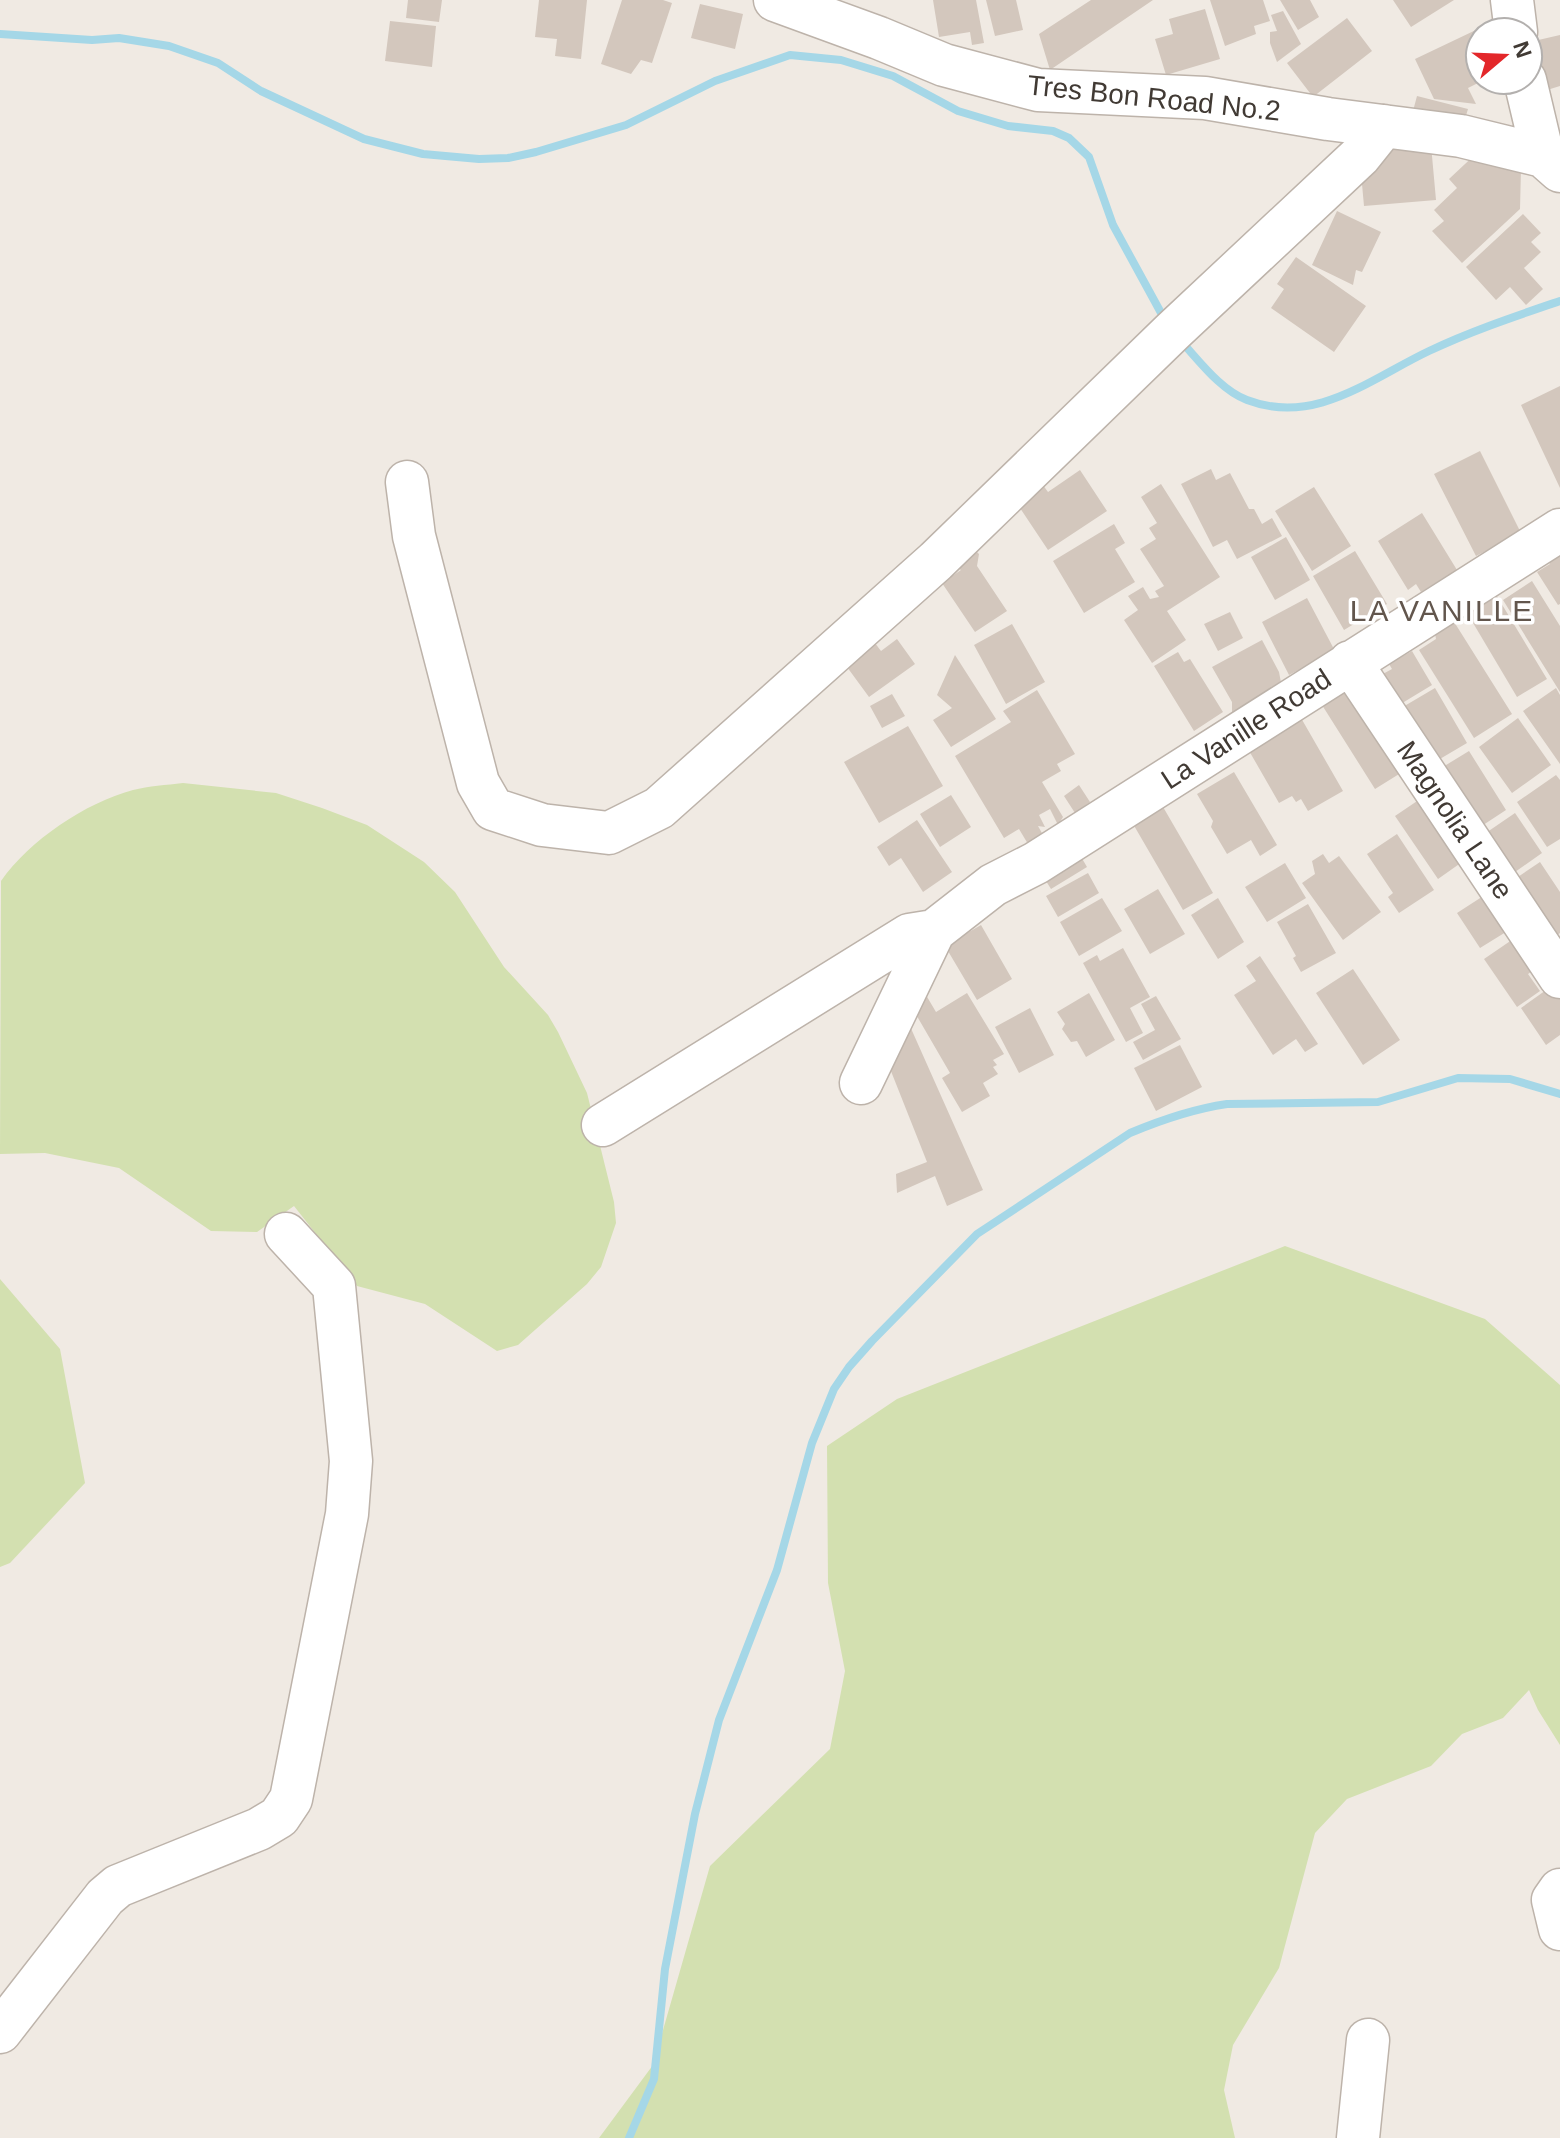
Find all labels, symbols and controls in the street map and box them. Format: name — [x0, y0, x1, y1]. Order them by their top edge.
north arrow — [1464, 16, 1544, 96]
text: N — [1508, 38, 1537, 61]
street label: Tres Bon Road No.2 — [1026, 69, 1282, 127]
district label: LA VANILLE — [1350, 594, 1534, 627]
street label: La Vanille Road — [1156, 663, 1336, 795]
street label: Magnolia Lane — [1391, 735, 1519, 905]

